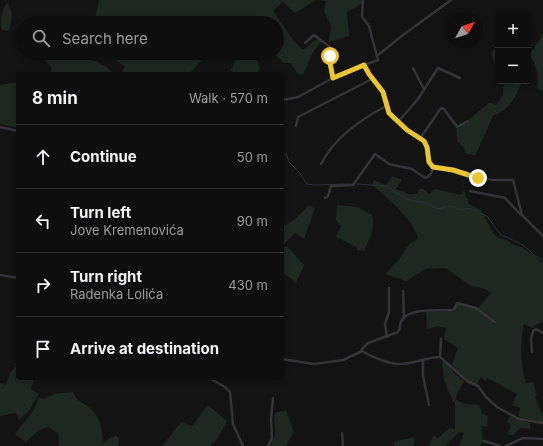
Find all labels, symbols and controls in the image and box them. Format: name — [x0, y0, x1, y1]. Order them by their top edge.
north arrow — [447, 12, 483, 48]
map controls — [495, 12, 531, 84]
button: + — [495, 12, 531, 48]
search box — [16, 16, 284, 60]
icon: search — [30, 27, 52, 49]
text: Search here — [62, 29, 148, 48]
route start — [321, 47, 339, 65]
button: − — [495, 48, 531, 84]
text: 8 min — [32, 88, 78, 108]
text: Walk · 570 m — [189, 90, 268, 106]
icon: ahead — [32, 146, 54, 168]
text: Continue — [70, 147, 137, 166]
text: 50 m — [237, 149, 268, 165]
route end — [469, 169, 487, 187]
text: Turn left — [70, 203, 131, 222]
icon: left — [32, 210, 54, 232]
text: 90 m — [237, 213, 268, 229]
text: Jove Kremenovića — [70, 222, 184, 238]
text: Turn right — [70, 267, 142, 286]
icon: right — [32, 274, 54, 296]
text: 430 m — [228, 277, 268, 293]
text: Radenka Lolića — [70, 286, 163, 302]
icon: arrive — [32, 338, 54, 360]
text: Arrive at destination — [70, 339, 219, 358]

